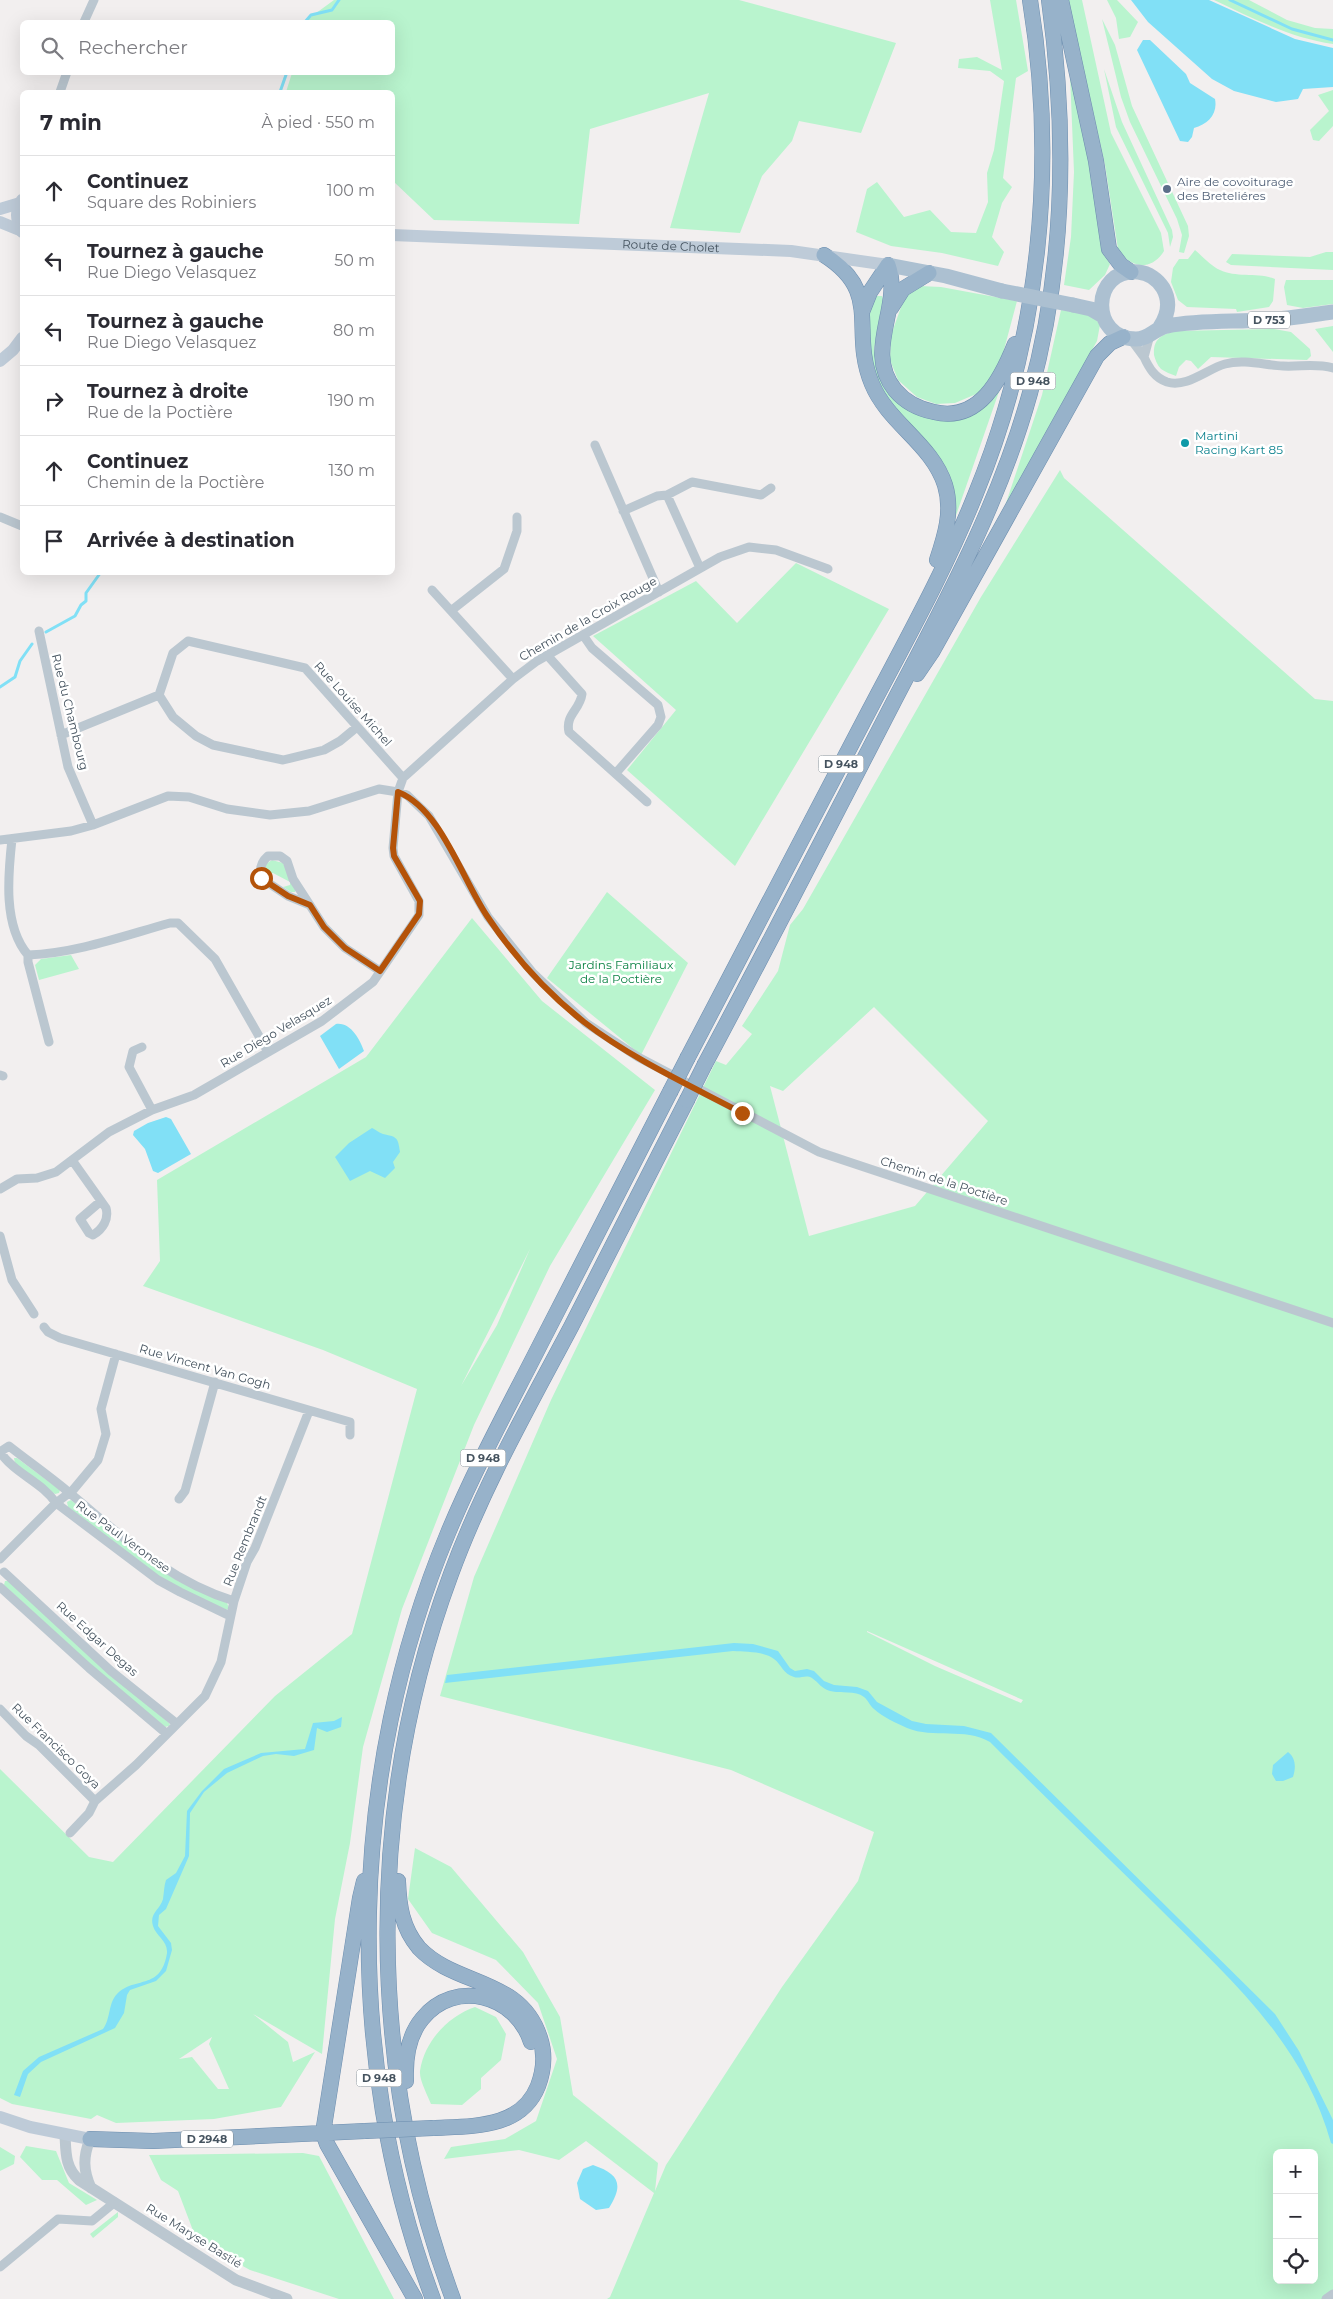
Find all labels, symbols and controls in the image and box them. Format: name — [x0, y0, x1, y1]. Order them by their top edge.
search box — [20, 20, 395, 75]
icon: search — [38, 34, 66, 62]
text: Rechercher — [78, 36, 188, 59]
text: 7 min — [40, 110, 102, 135]
text: À pied · 550 m — [261, 113, 375, 132]
text: Continuez — [87, 170, 188, 193]
place label: Aire de covoiturage des Breteliéres — [1177, 174, 1293, 203]
icon: ahead — [40, 177, 68, 205]
text: 100 m — [327, 181, 375, 200]
marker: Aire de covoiturage des Breteliéres — [1161, 183, 1173, 195]
text: Square des Robiniers — [87, 193, 256, 212]
street label: Route de Cholet — [622, 236, 720, 255]
text: Tournez à gauche — [87, 240, 264, 263]
icon: left — [40, 247, 68, 275]
text: 50 m — [334, 251, 375, 270]
text: Rue Diego Velasquez — [87, 263, 256, 282]
text: Tournez à gauche — [87, 310, 264, 333]
road number: D 753 — [1248, 312, 1290, 328]
icon: left — [40, 317, 68, 345]
text: 80 m — [333, 321, 375, 340]
text: Rue Diego Velasquez — [87, 333, 256, 352]
road number: D 948 — [1010, 372, 1056, 390]
text: Tournez à droite — [87, 380, 248, 403]
icon: right — [40, 387, 68, 415]
text: 190 m — [328, 391, 375, 410]
text: Rue de la Poctière — [87, 403, 233, 422]
place label: Martini Racing Kart 85 — [1195, 428, 1283, 457]
marker: Martini Racing Kart 85 — [1179, 437, 1191, 449]
text: Continuez — [87, 450, 188, 473]
icon: ahead — [40, 457, 68, 485]
text: 130 m — [328, 461, 375, 480]
text: Chemin de la Poctière — [87, 473, 265, 492]
icon: arrive — [40, 527, 68, 555]
text: Arrivée à destination — [87, 529, 295, 552]
street label: Chemin de la Croix Rouge — [516, 573, 659, 664]
street label: Rue du Chambourg — [49, 652, 92, 772]
street label: Rue Louise Michel — [311, 658, 395, 749]
road number: D 948 — [818, 756, 864, 772]
route start — [250, 867, 273, 890]
park label: Jardins Familiaux de la Poctière — [568, 957, 674, 986]
street label: Rue Diego Velasquez — [217, 992, 334, 1071]
route end — [731, 1102, 754, 1125]
street label: Chemin de la Poctière — [879, 1153, 1010, 1208]
street label: Rue Vincent Van Gogh — [138, 1341, 273, 1392]
road number: D 948 — [460, 1450, 506, 1466]
street label: Rue Rembrandt — [220, 1493, 270, 1588]
street label: Rue Paul Veronese — [73, 1497, 173, 1576]
street label: Rue Edgar Degas — [53, 1598, 141, 1679]
street label: Rue Francisco Goya — [9, 1700, 104, 1792]
road number: D 948 — [356, 2070, 402, 2086]
road number: D 2948 — [181, 2130, 233, 2148]
map controls — [1273, 2149, 1318, 2284]
button: + — [1273, 2149, 1318, 2194]
button: − — [1273, 2194, 1318, 2239]
street label: Rue Maryse Bastié — [143, 2200, 245, 2271]
button: locate — [1273, 2239, 1318, 2284]

